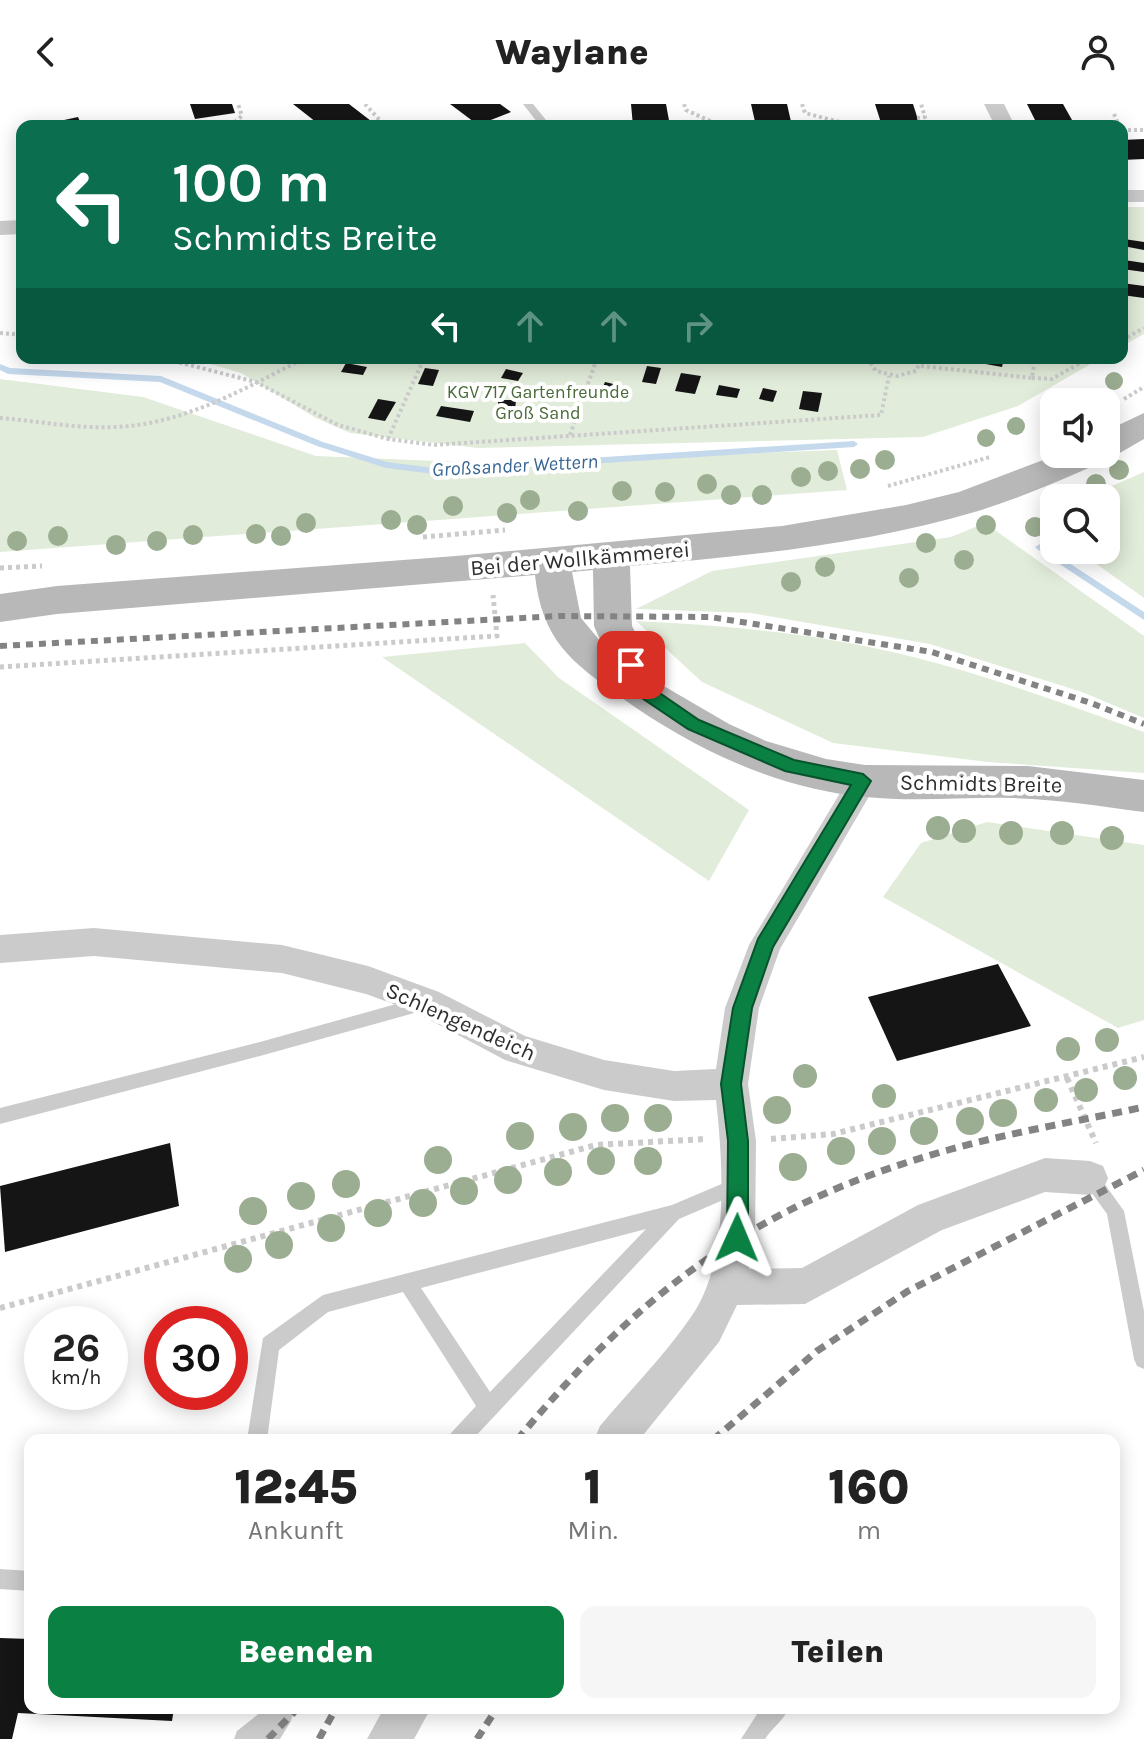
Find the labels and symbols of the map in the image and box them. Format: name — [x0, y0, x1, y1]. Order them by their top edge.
park label: KGV 717 Gartenfreunde Groß Sand — [447, 381, 629, 424]
water label: Großsander Wettern — [431, 450, 599, 481]
street label: Bei der Wollkämmerei — [469, 536, 691, 582]
pin — [597, 631, 665, 699]
street label: Schmidts Breite — [900, 770, 1062, 798]
street label: Schlengendeich — [382, 977, 539, 1067]
position arrow — [695, 1196, 779, 1280]
speed limit sign: 30 — [144, 1306, 248, 1410]

